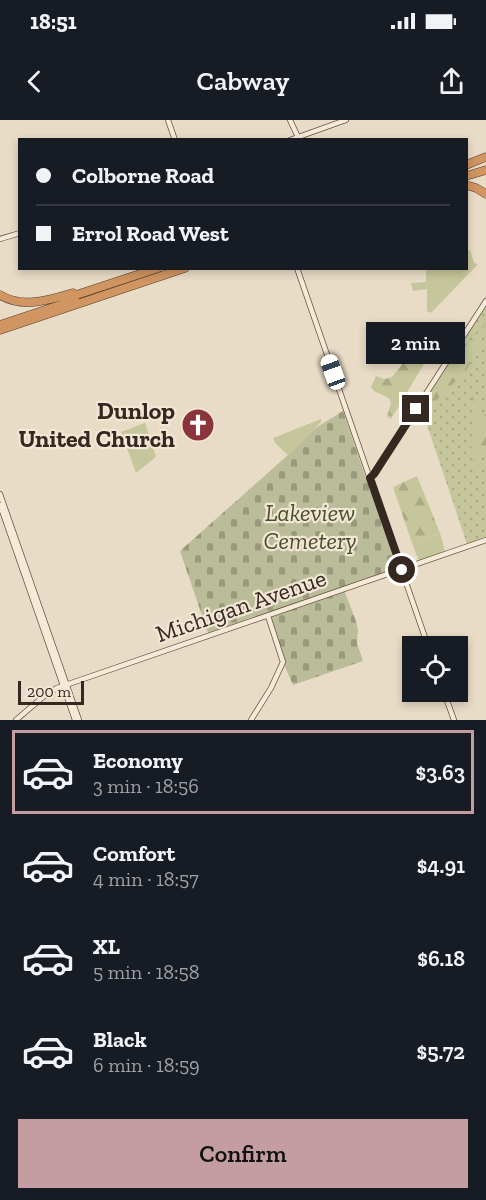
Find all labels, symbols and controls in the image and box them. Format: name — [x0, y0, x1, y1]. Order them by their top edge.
text: 18:51 — [30, 8, 77, 35]
icon: back — [18, 65, 51, 98]
text: Cabway — [197, 65, 289, 97]
icon: share — [435, 65, 468, 98]
text: Colborne Road — [72, 162, 214, 189]
text: Errol Road West — [72, 220, 229, 247]
callout: 2 min — [366, 322, 466, 364]
text: 2 min — [391, 331, 440, 355]
car — [318, 352, 348, 392]
route end — [402, 395, 429, 422]
place label: Dunlop United Church — [18, 396, 175, 453]
church icon: Dunlop United Church — [180, 407, 216, 443]
park label: Lakeview Cemetery — [263, 498, 357, 555]
route start — [388, 556, 415, 583]
street label: Michigan Avenue — [152, 563, 330, 648]
map controls — [402, 636, 468, 702]
button: locate — [402, 636, 468, 702]
scale bar — [18, 678, 84, 706]
text: 200 m — [27, 682, 71, 701]
icon: car — [21, 745, 75, 799]
text: Economy — [93, 747, 183, 774]
text: $3.63 — [415, 759, 465, 786]
text: 3 min · 18:56 — [93, 774, 199, 798]
icon: car — [21, 838, 75, 892]
text: Comfort — [93, 840, 175, 867]
text: $4.91 — [417, 852, 465, 879]
text: 4 min · 18:57 — [93, 867, 199, 891]
icon: car — [21, 931, 75, 985]
text: XL — [93, 933, 120, 960]
text: $6.18 — [417, 945, 465, 972]
text: 5 min · 18:58 — [93, 960, 200, 984]
icon: car — [21, 1024, 75, 1078]
text: Black — [93, 1026, 147, 1053]
text: $5.72 — [417, 1038, 465, 1065]
text: 6 min · 18:59 — [93, 1053, 200, 1077]
button: Confirm — [18, 1119, 468, 1188]

